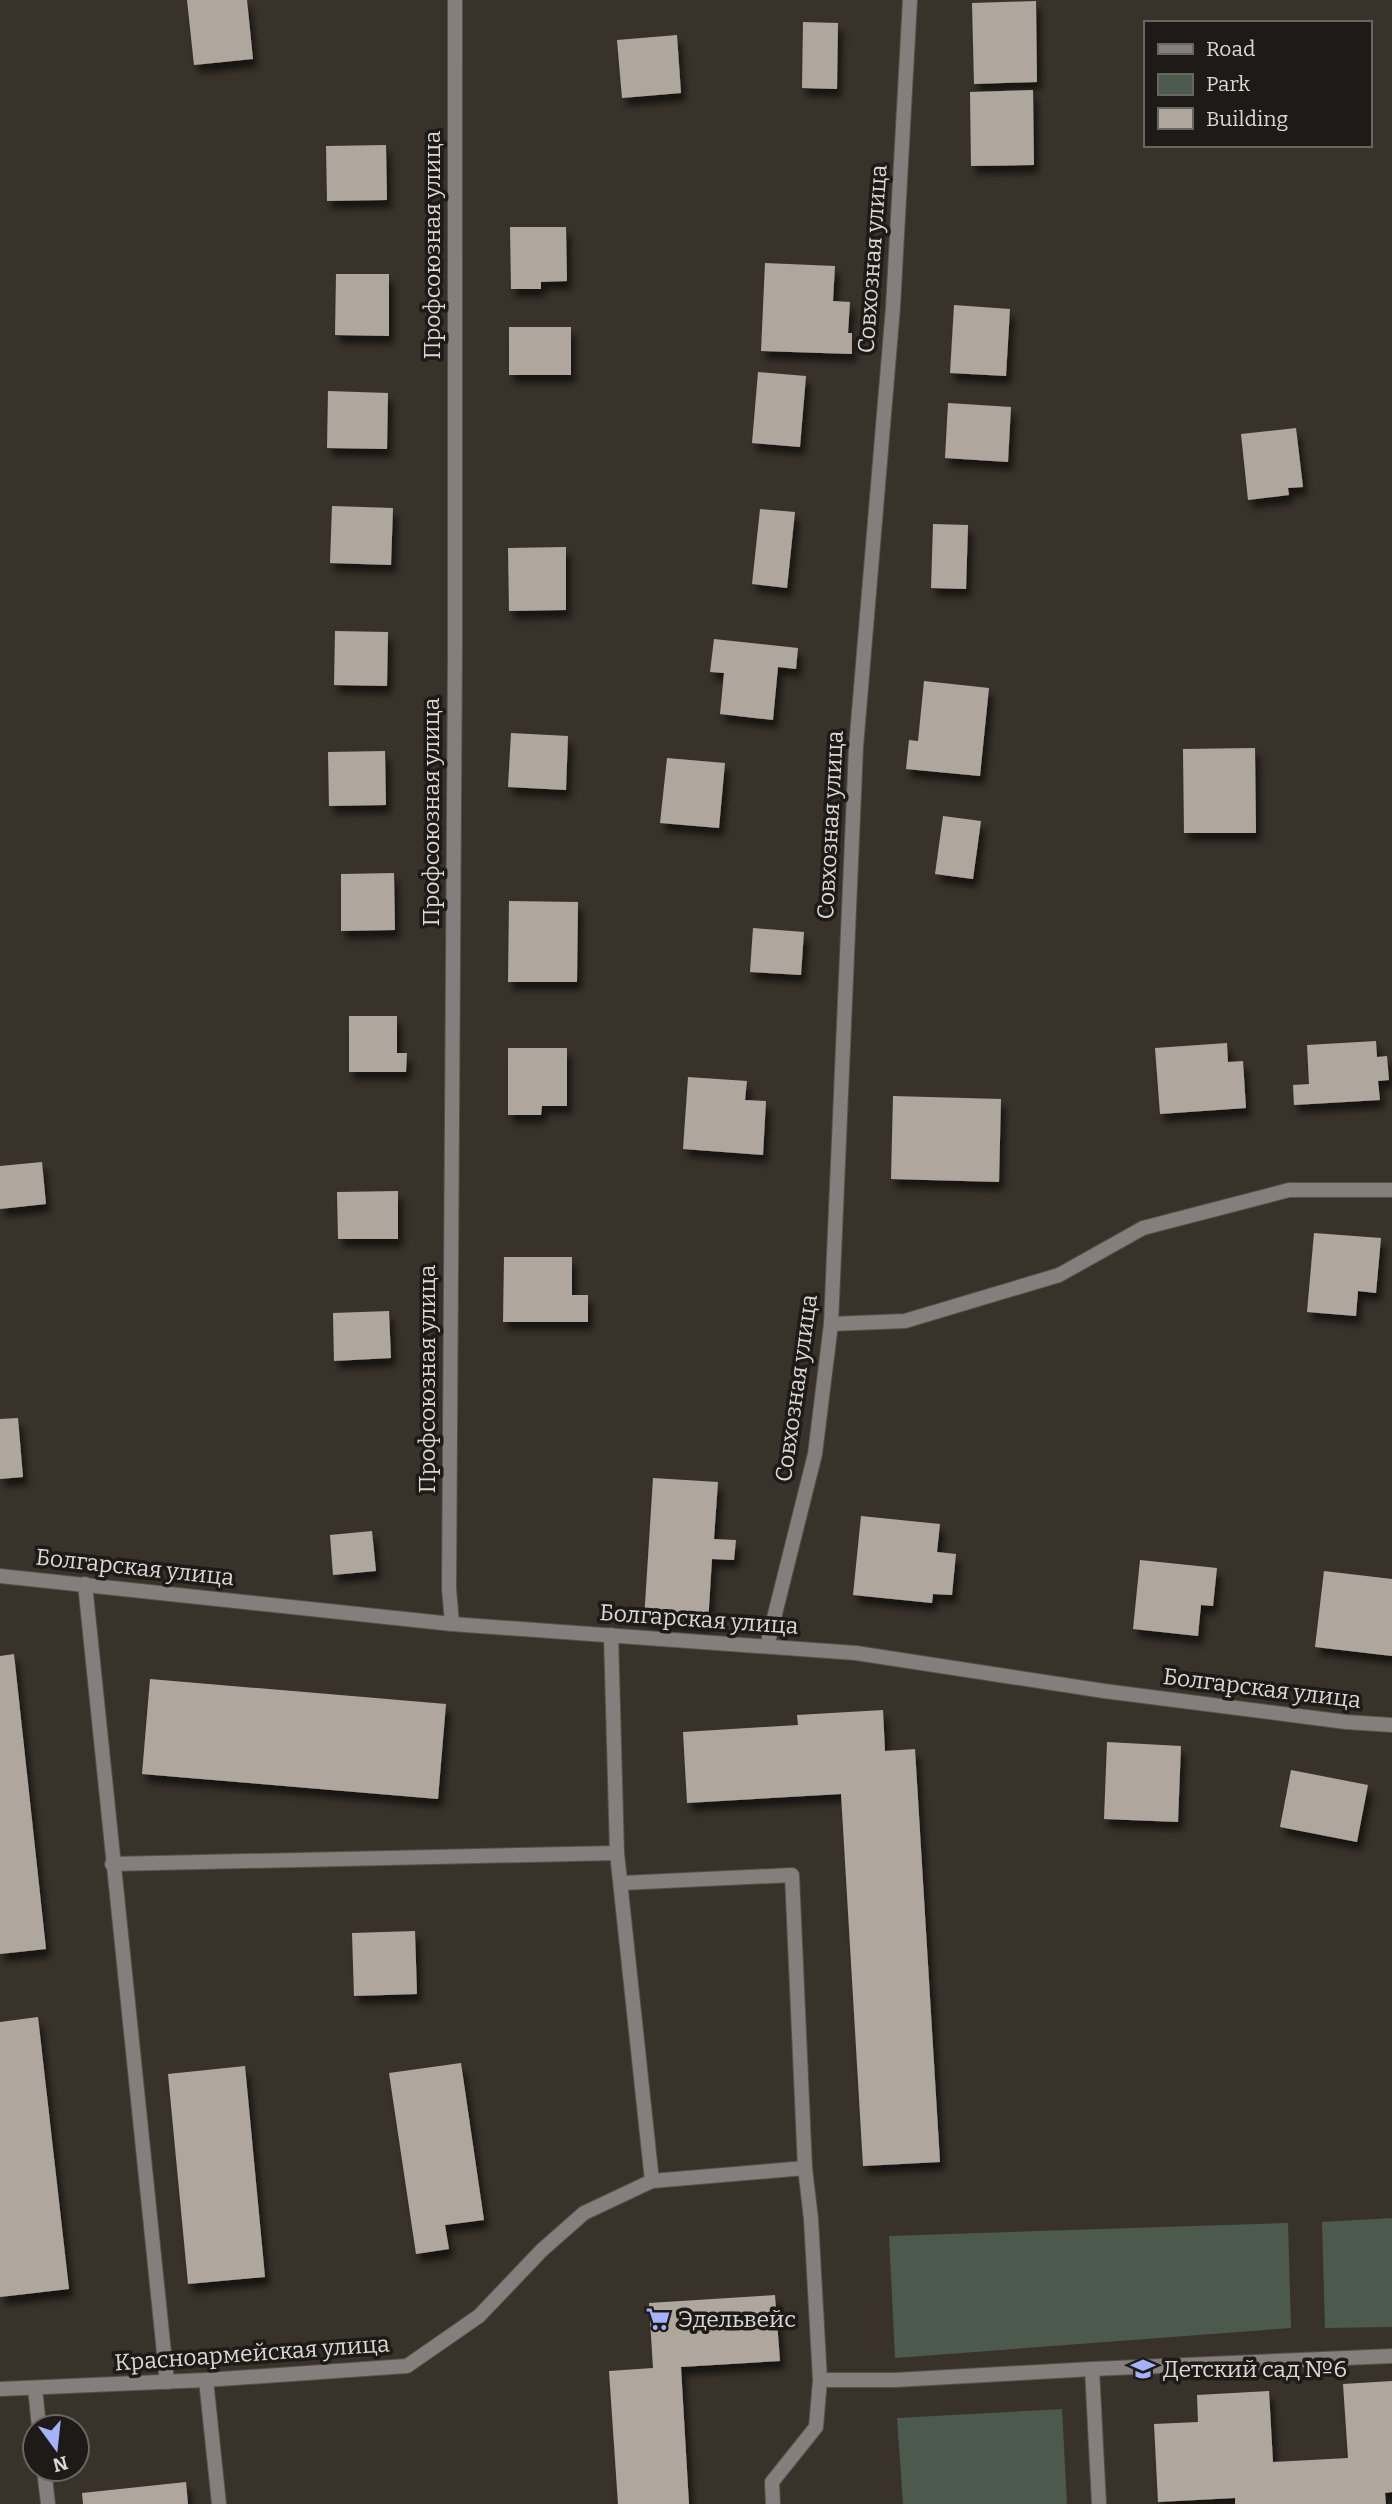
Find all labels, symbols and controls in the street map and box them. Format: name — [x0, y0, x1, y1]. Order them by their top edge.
legend — [1144, 21, 1371, 147]
text: Road — [1206, 36, 1255, 62]
text: Park — [1206, 71, 1250, 97]
text: Building — [1206, 106, 1289, 132]
street label: Профсоюзная улица — [418, 130, 446, 359]
street label: Совхозная улица — [851, 163, 893, 354]
street label: Профсоюзная улица — [417, 697, 445, 926]
street label: Совхозная улица — [811, 729, 849, 920]
street label: Профсоюзная улица — [413, 1264, 441, 1493]
street label: Совхозная улица — [769, 1292, 823, 1484]
street label: Болгарская улица — [34, 1543, 236, 1591]
street label: Болгарская улица — [599, 1598, 800, 1640]
street label: Болгарская улица — [1161, 1662, 1363, 1714]
supermarket icon: Эдельвейс — [644, 2305, 672, 2333]
place label: Эдельвейс — [678, 2305, 796, 2333]
street label: Красноармейская улица — [114, 2329, 391, 2377]
school or university icon: Детский сад №6 — [1129, 2355, 1157, 2383]
place label: Детский сад №6 — [1163, 2355, 1347, 2383]
north arrow — [21, 2413, 91, 2483]
text: N — [50, 2451, 70, 2477]

